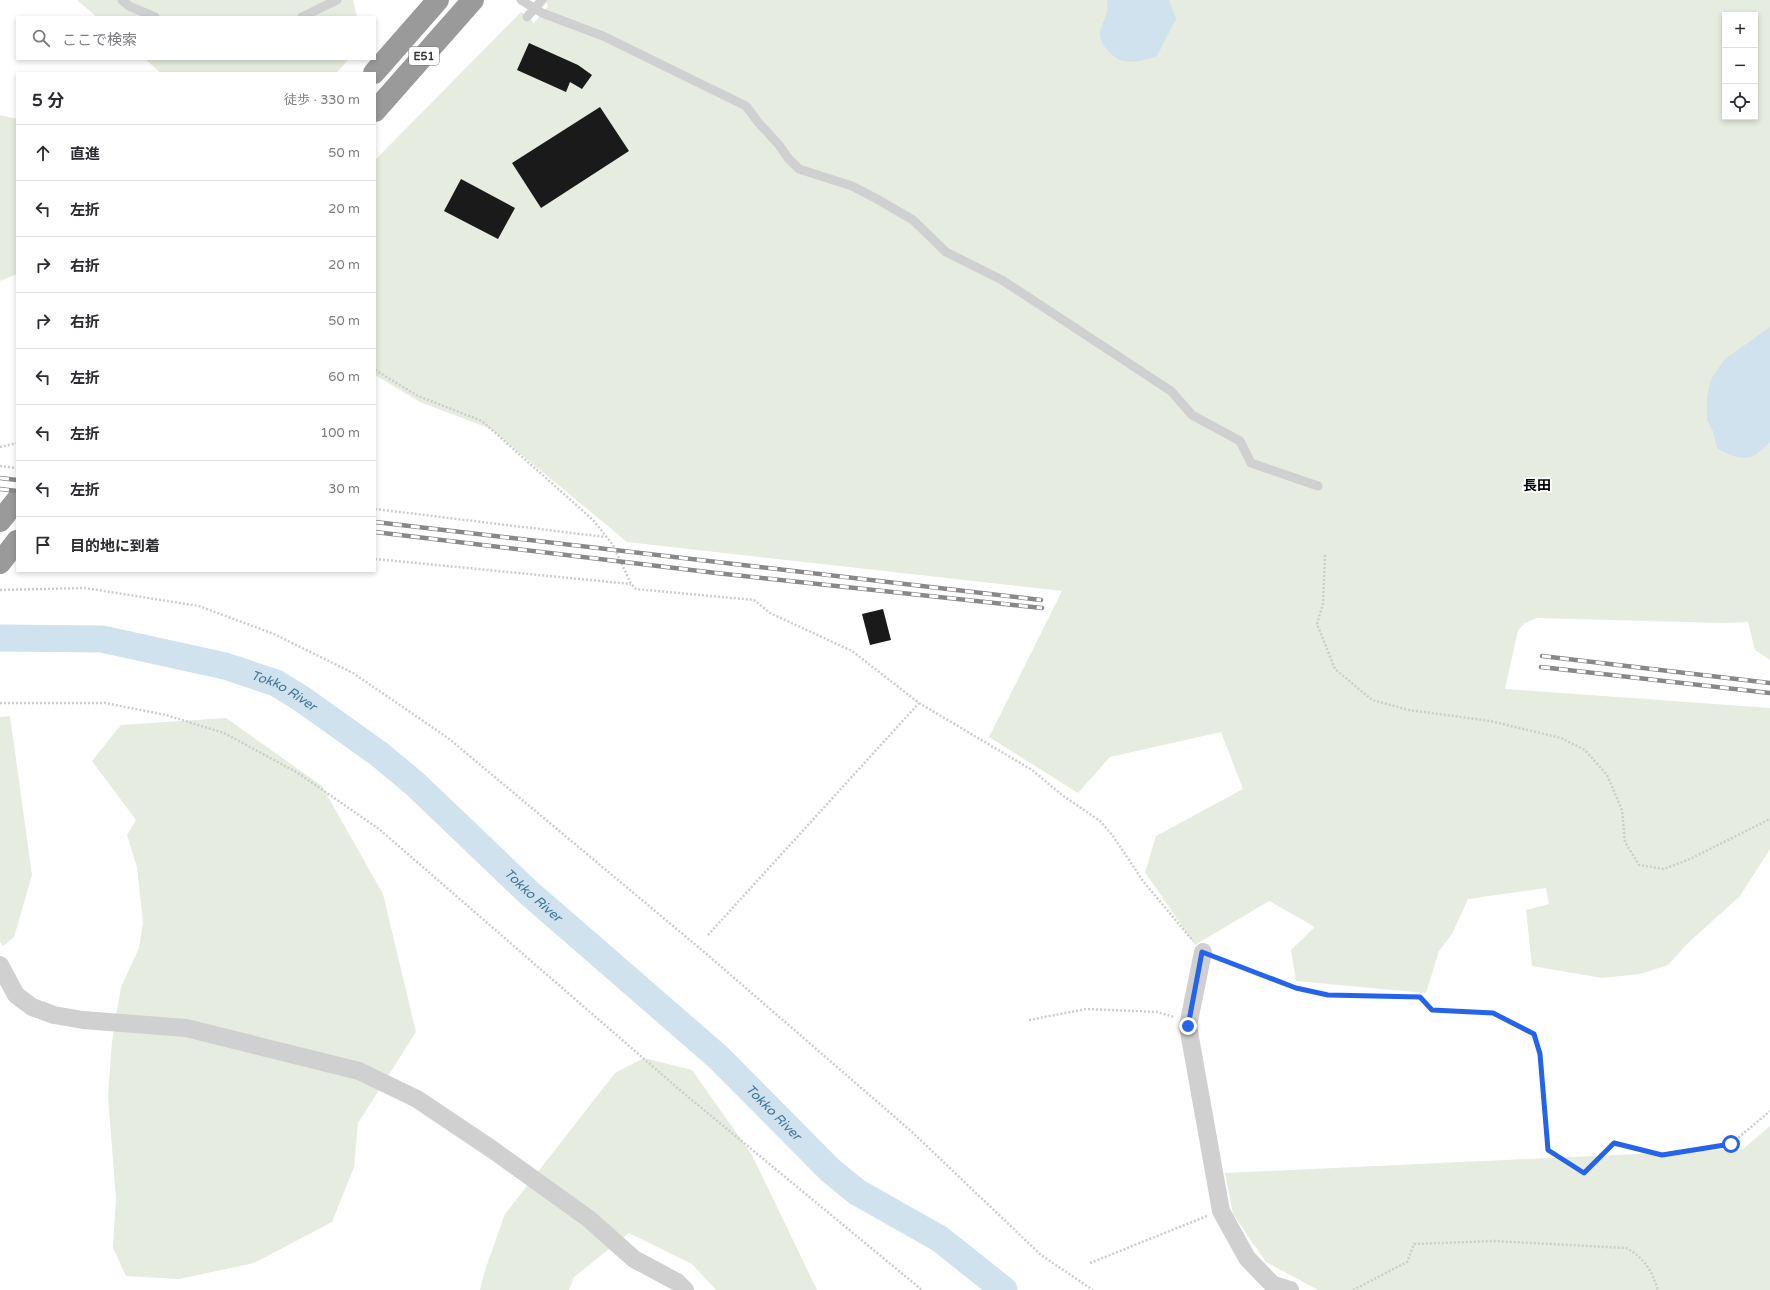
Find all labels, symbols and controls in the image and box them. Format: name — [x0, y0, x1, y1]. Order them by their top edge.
map controls — [1722, 12, 1758, 120]
button: + — [1722, 12, 1758, 48]
search box — [16, 16, 376, 60]
icon: search — [30, 27, 52, 49]
text: ここで検索 — [62, 31, 137, 49]
road number: E51 — [409, 47, 439, 65]
button: − — [1722, 48, 1758, 84]
button: locate — [1722, 84, 1758, 120]
text: 5 分 — [32, 90, 64, 111]
text: 徒歩 · 330 m — [284, 92, 360, 108]
icon: ahead — [32, 142, 54, 164]
text: 直進 — [70, 145, 100, 163]
text: 50 m — [328, 145, 360, 161]
icon: left — [32, 198, 54, 220]
text: 左折 — [70, 201, 100, 219]
text: 20 m — [328, 201, 360, 217]
icon: right — [32, 254, 54, 276]
text: 右折 — [70, 257, 100, 275]
text: 20 m — [328, 257, 360, 273]
icon: right — [32, 310, 54, 332]
text: 右折 — [70, 313, 100, 331]
text: 50 m — [328, 313, 360, 329]
icon: left — [32, 366, 54, 388]
text: 左折 — [70, 369, 100, 387]
text: 60 m — [328, 369, 360, 385]
icon: left — [32, 422, 54, 444]
text: 左折 — [70, 425, 100, 443]
text: 100 m — [320, 425, 360, 441]
district label: 長田 — [1523, 477, 1551, 494]
icon: left — [32, 478, 54, 500]
text: 左折 — [70, 481, 100, 499]
text: 30 m — [328, 481, 360, 497]
icon: arrive — [32, 534, 54, 556]
text: 目的地に到着 — [70, 537, 160, 555]
water label: Tokko River — [249, 667, 321, 716]
water label: Tokko River — [501, 865, 566, 927]
route end — [1179, 1017, 1197, 1035]
water label: Tokko River — [742, 1081, 806, 1145]
route start — [1722, 1135, 1740, 1153]

